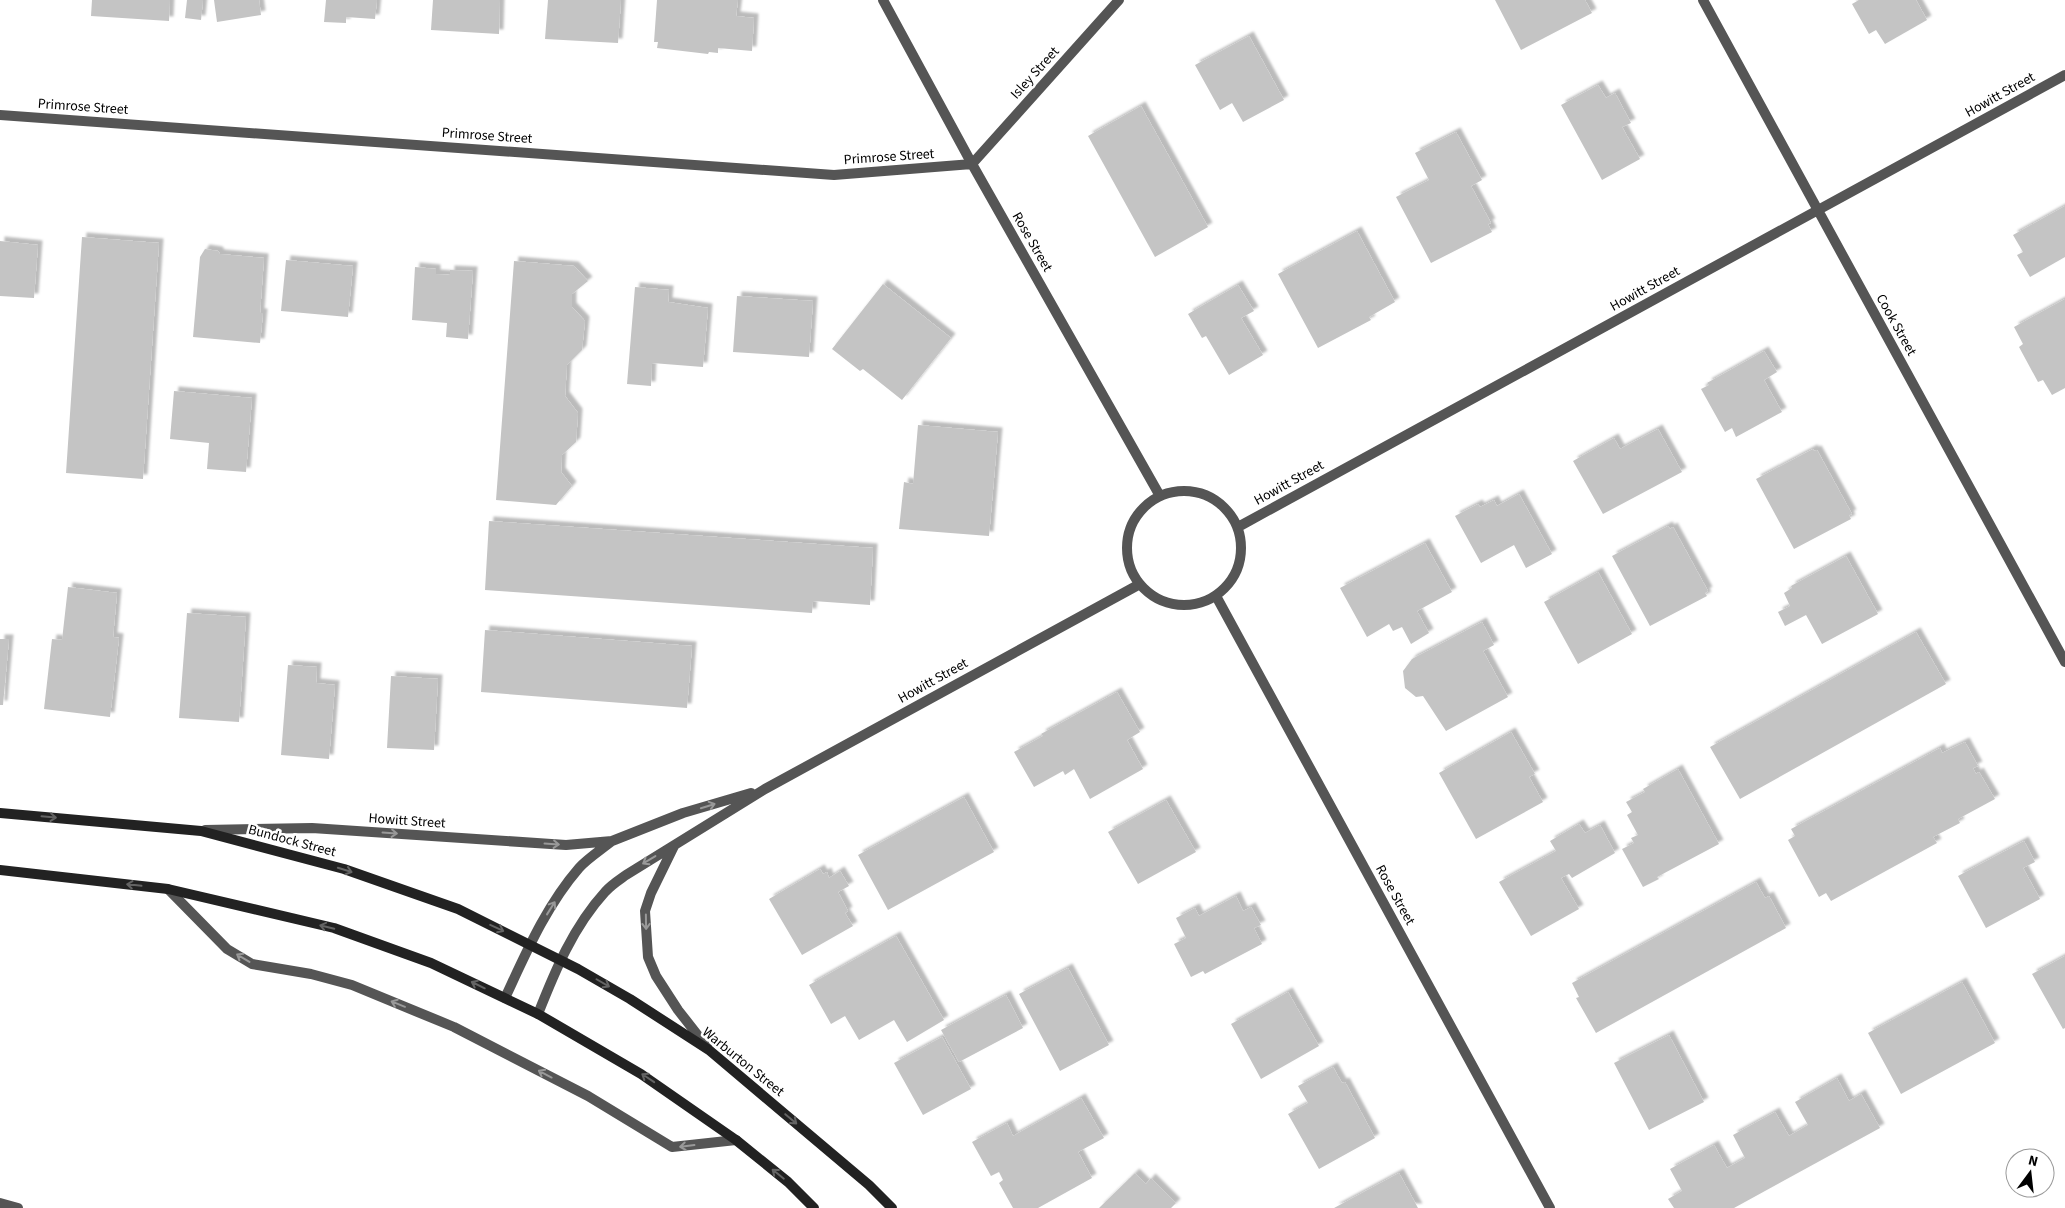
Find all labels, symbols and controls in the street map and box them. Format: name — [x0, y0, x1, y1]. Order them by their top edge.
street label: Isley Street — [1006, 42, 1064, 104]
street label: Howitt Street — [1961, 67, 2039, 122]
street label: Primrose Street — [37, 94, 129, 120]
street label: Primrose Street — [441, 123, 533, 149]
street label: Primrose Street — [843, 144, 935, 170]
street label: Rose Street — [1007, 208, 1057, 276]
street label: Howitt Street — [1606, 261, 1684, 316]
street label: Cook Street — [1871, 290, 1921, 360]
street label: Howitt Street — [1250, 455, 1328, 510]
street label: Howitt Street — [894, 653, 972, 708]
one-way arrow — [699, 800, 715, 810]
street label: Howitt Street — [368, 808, 446, 834]
one-way arrow — [40, 812, 56, 822]
street label: Bundock Street — [246, 820, 338, 862]
one-way arrow — [381, 829, 397, 838]
one-way arrow — [544, 839, 560, 848]
one-way arrow — [642, 855, 656, 866]
street label: Rose Street — [1370, 861, 1420, 929]
one-way arrow — [337, 866, 353, 875]
one-way arrow — [126, 880, 142, 890]
one-way arrow — [546, 901, 556, 915]
one-way arrow — [641, 914, 651, 930]
one-way arrow — [319, 922, 335, 931]
one-way arrow — [489, 924, 504, 933]
one-way arrow — [237, 953, 251, 963]
one-way arrow — [595, 979, 609, 989]
one-way arrow — [471, 980, 486, 989]
one-way arrow — [391, 998, 406, 1008]
street label: Warburton Street — [698, 1023, 789, 1102]
one-way arrow — [537, 1069, 552, 1079]
one-way arrow — [641, 1073, 655, 1083]
one-way arrow — [784, 1113, 797, 1125]
one-way arrow — [680, 1141, 696, 1151]
north arrow — [2005, 1148, 2055, 1198]
text: N — [2026, 1151, 2040, 1172]
one-way arrow — [772, 1169, 785, 1180]

